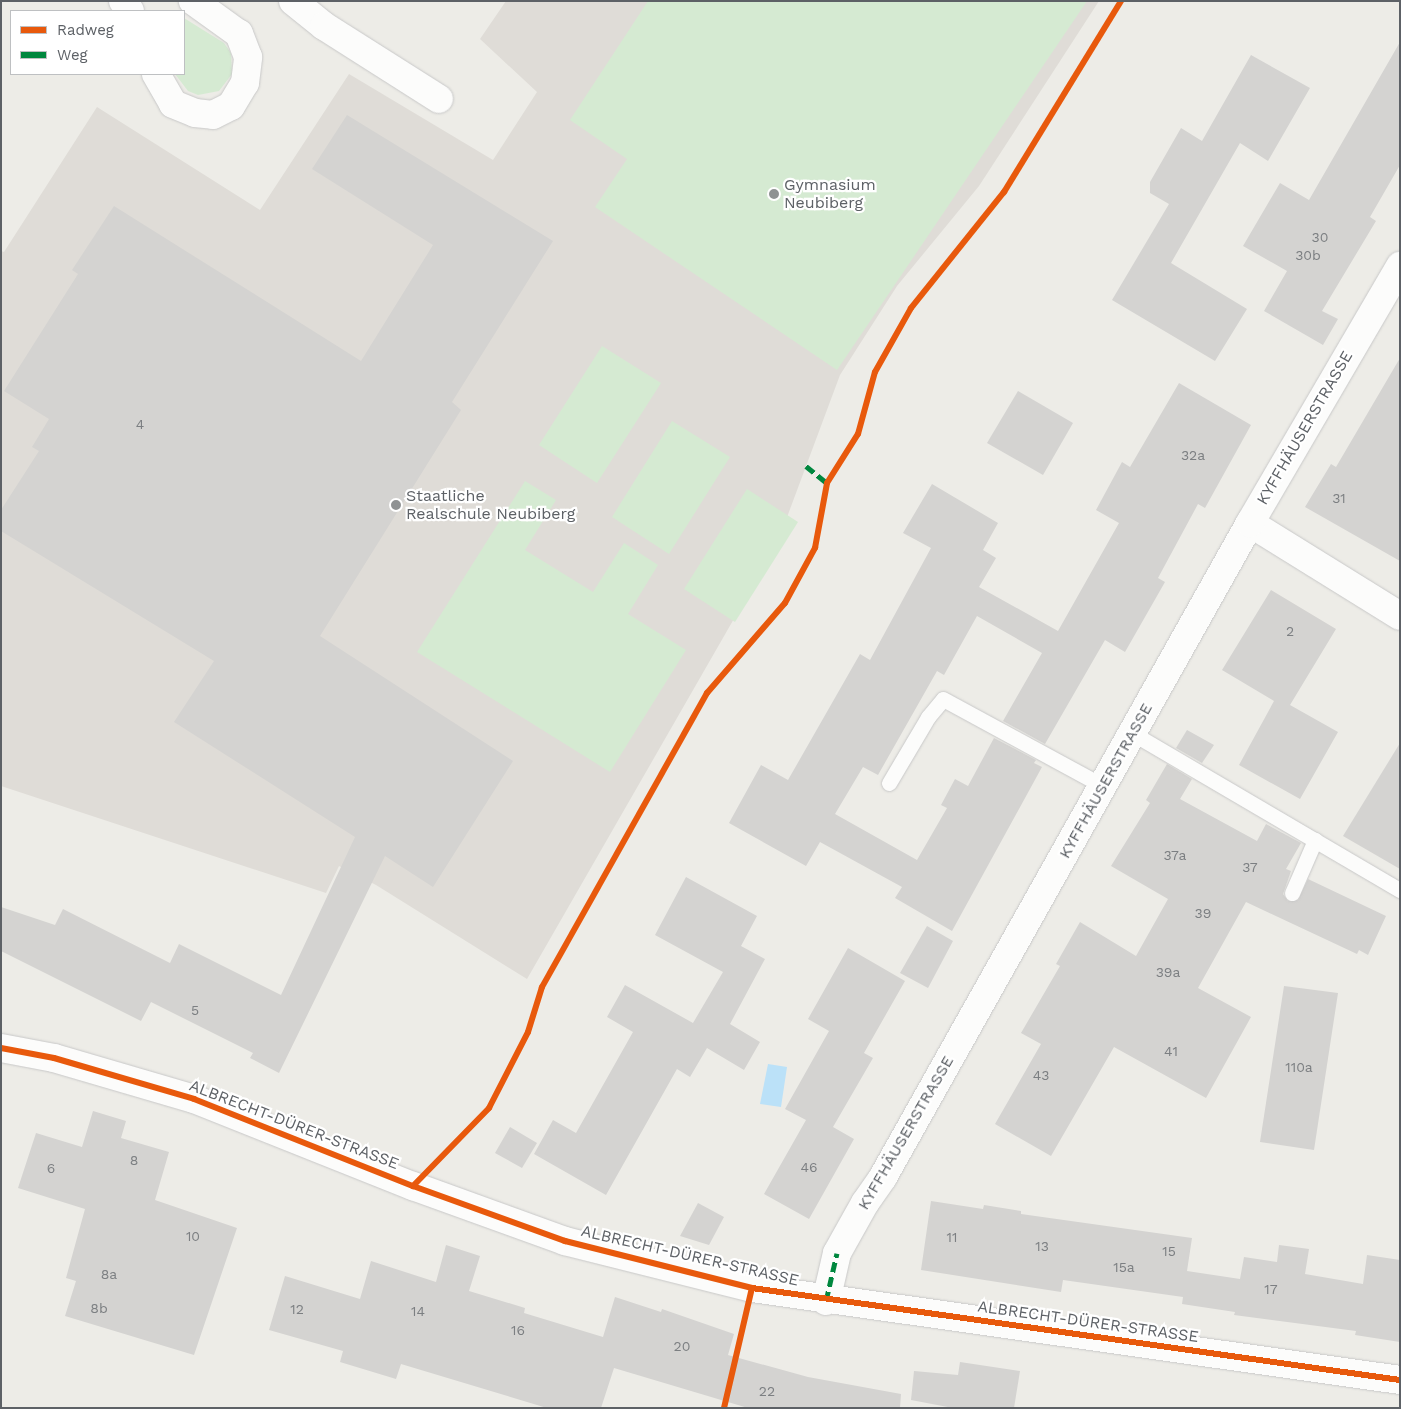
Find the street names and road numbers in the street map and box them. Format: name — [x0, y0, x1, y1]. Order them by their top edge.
street label: KYFFHÄUSERSTRASSE — [1253, 348, 1357, 508]
street label: KYFFHÄUSERSTRASSE — [1055, 700, 1157, 862]
street label: KYFFHÄUSERSTRASSE — [854, 1053, 958, 1213]
street label: ALBRECHT-DÜRER-STRASSE — [186, 1076, 402, 1174]
street label: ALBRECHT-DÜRER-STRASSE — [579, 1222, 801, 1290]
street label: ALBRECHT-DÜRER-STRASSE — [976, 1297, 1200, 1347]

